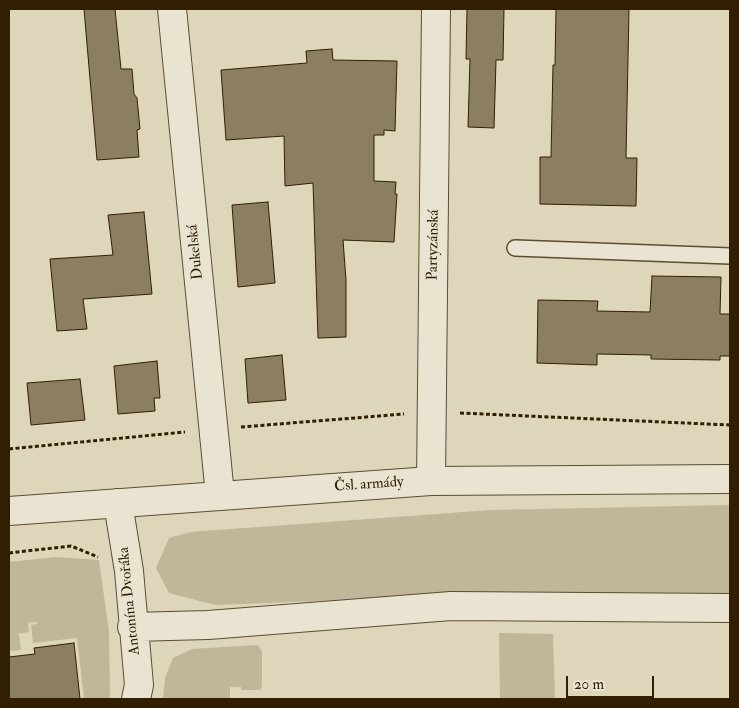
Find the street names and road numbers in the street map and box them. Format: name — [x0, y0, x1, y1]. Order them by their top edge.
street label: Partyzánská — [424, 209, 444, 281]
street label: Dukelská — [184, 224, 208, 280]
street label: Čsl. armády — [334, 474, 404, 496]
street label: Antonína Dvořáka — [115, 546, 145, 656]

